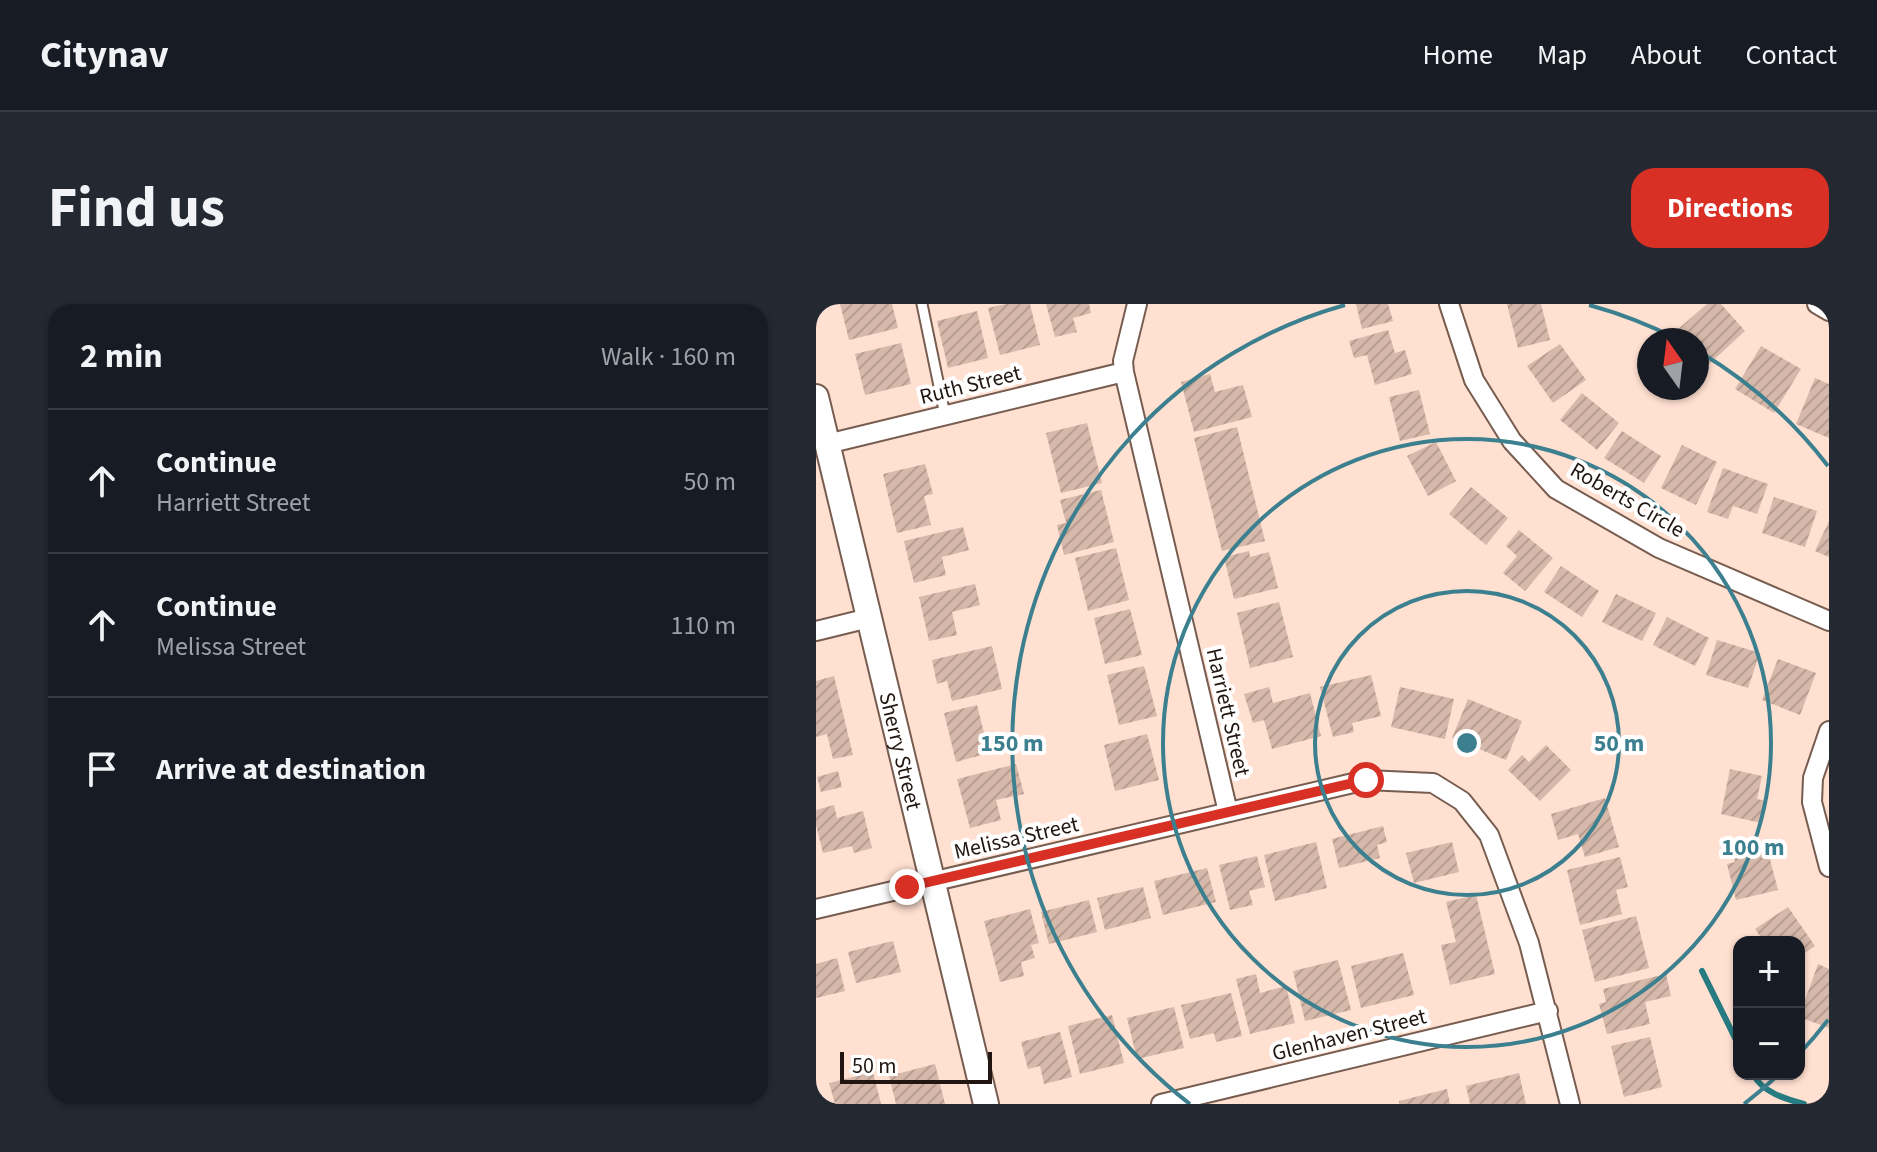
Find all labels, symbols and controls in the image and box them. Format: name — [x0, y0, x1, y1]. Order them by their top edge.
text: Citynav — [40, 28, 169, 82]
text: Home — [1422, 35, 1493, 75]
text: Map — [1537, 35, 1587, 75]
text: About — [1631, 35, 1702, 75]
text: Contact — [1746, 35, 1837, 75]
button: Directions — [1631, 168, 1829, 248]
text: Find us — [48, 169, 225, 248]
north arrow — [1637, 328, 1709, 400]
text: 2 min — [80, 332, 163, 381]
text: Walk · 160 m — [601, 338, 736, 375]
street label: Ruth Street — [916, 357, 1025, 413]
text: Continue — [156, 441, 277, 484]
street label: Roberts Circle — [1564, 454, 1691, 546]
icon: ahead — [80, 459, 124, 503]
text: 50 m — [683, 463, 736, 500]
text: Harriett Street — [156, 484, 311, 521]
text: Continue — [156, 585, 277, 628]
icon: ahead — [80, 603, 124, 647]
text: 110 m — [670, 607, 736, 644]
text: Melissa Street — [156, 628, 306, 665]
street label: Harriett Street — [1198, 645, 1258, 780]
street label: Sherry Street — [871, 689, 930, 814]
text: 150 m — [980, 726, 1044, 761]
text: 50 m — [1594, 726, 1644, 761]
centre of rings — [1453, 729, 1481, 757]
icon: arrive — [80, 747, 124, 791]
text: Arrive at destination — [156, 748, 426, 791]
route start — [1348, 762, 1384, 798]
street label: Melissa Street — [951, 808, 1082, 868]
text: 100 m — [1721, 830, 1785, 865]
route end — [889, 869, 925, 905]
map controls — [1733, 936, 1805, 1080]
button: + — [1733, 936, 1805, 1008]
street label: Glenhaven Street — [1269, 1000, 1430, 1070]
button: − — [1733, 1008, 1805, 1080]
scale bar — [840, 1048, 992, 1084]
text: 50 m — [852, 1050, 897, 1082]

